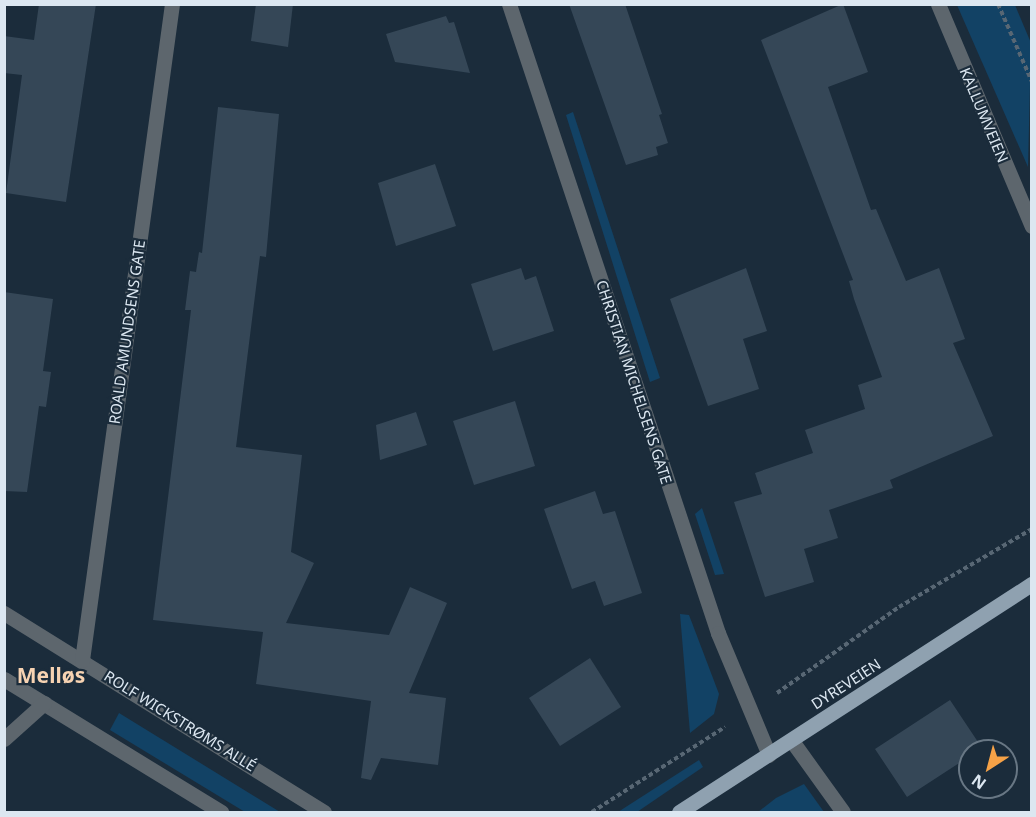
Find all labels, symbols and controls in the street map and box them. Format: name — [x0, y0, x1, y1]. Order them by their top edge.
street label: KALLUMVEIEN — [956, 65, 1012, 165]
street label: ROALD AMUNDSENS GATE — [105, 239, 149, 425]
street label: CHRISTIAN MICHELSENS GATE — [592, 278, 676, 486]
street label: DYREVEIEN — [808, 655, 884, 713]
district label: Melløs — [17, 662, 85, 688]
street label: ROLF WICKSTRØMS ALLÉ — [101, 667, 259, 775]
north arrow — [958, 739, 1018, 799]
text: N — [967, 769, 990, 795]

